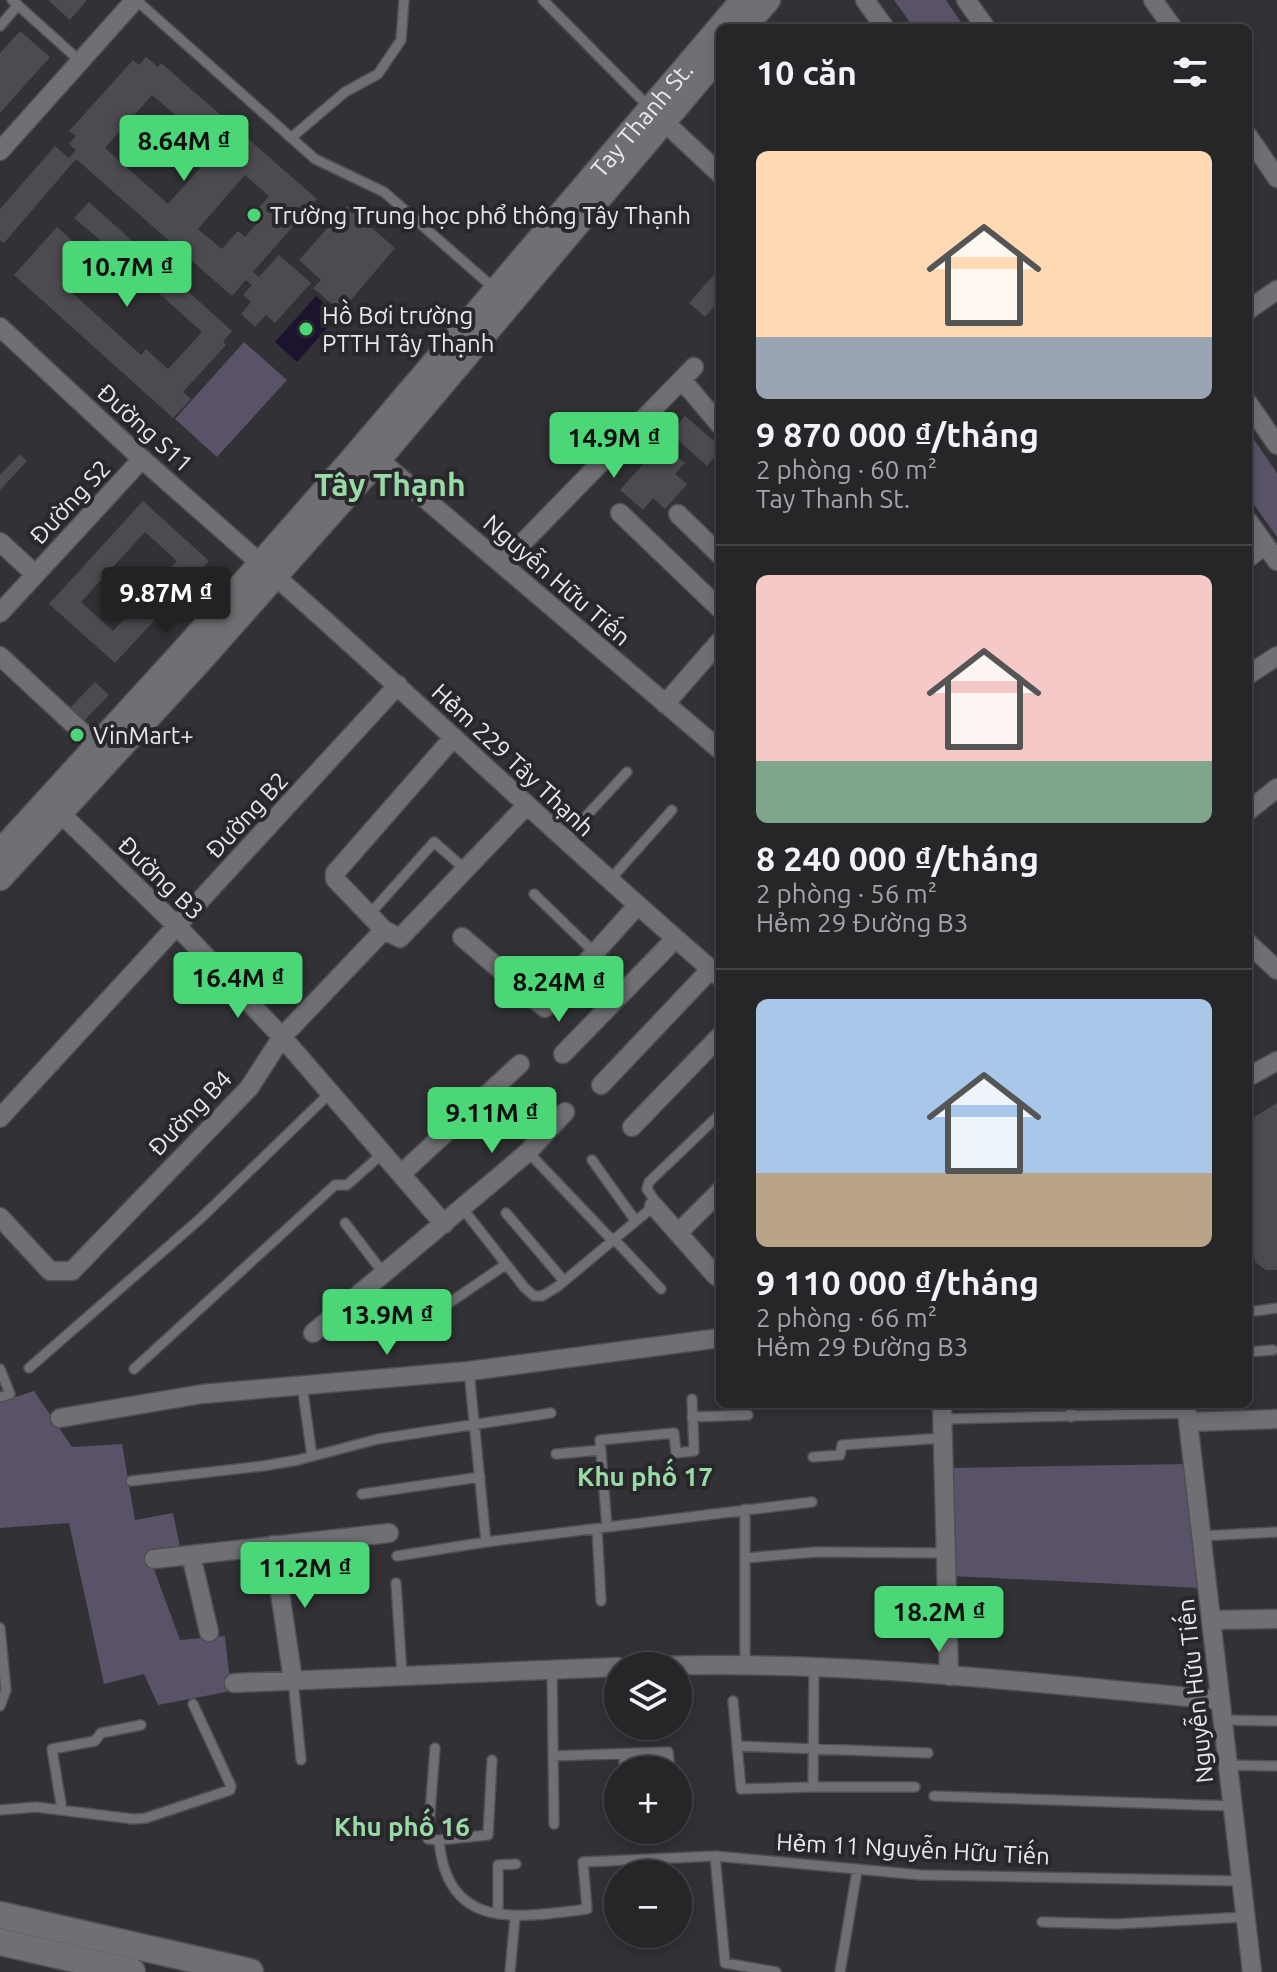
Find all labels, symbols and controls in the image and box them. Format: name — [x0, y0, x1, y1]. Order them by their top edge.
icon: filters — [1168, 50, 1212, 94]
text: 10 căn — [756, 53, 857, 91]
street label: Tay Thanh St. — [585, 56, 698, 182]
pin: 8.64M ₫ — [110, 115, 258, 183]
text: 8.64M ₫ — [137, 126, 231, 155]
place label: Trường Trung học phổ thông Tây Thạnh — [270, 202, 691, 229]
icon: home — [912, 203, 1056, 347]
marker: Trường Trung học phổ thông Tây Thạnh — [245, 206, 263, 224]
pin: 10.7M ₫ — [53, 241, 201, 309]
text: 10.7M ₫ — [80, 252, 174, 281]
place label: Hồ Bơi trường PTTH Tây Thạnh — [322, 298, 494, 357]
marker: Hồ Bơi trường PTTH Tây Thạnh — [297, 320, 315, 338]
street label: Đường S11 — [92, 378, 198, 478]
pin: 14.9M ₫ — [540, 412, 688, 480]
text: 9 870 000 ₫/tháng — [756, 415, 1039, 453]
text: 14.9M ₫ — [567, 423, 661, 452]
street label: Đường S2 — [24, 455, 116, 549]
text: 2 phòng · 60 m² — [756, 455, 937, 484]
district label: Tây Thạnh — [314, 466, 466, 502]
text: Tay Thanh St. — [756, 484, 910, 513]
street label: Nguyễn Hữu Tiến — [478, 506, 638, 651]
pin: 9.87M ₫ — [92, 567, 240, 635]
text: 9.87M ₫ — [119, 578, 213, 607]
icon: home — [912, 627, 1056, 771]
street label: Hẻm 229 Tây Thạnh — [427, 678, 599, 842]
place label: VinMart+ — [93, 722, 194, 749]
marker: VinMart+ — [68, 726, 86, 744]
street label: Đường B2 — [201, 767, 293, 863]
street label: Đường B3 — [113, 831, 209, 925]
text: 8 240 000 ₫/tháng — [756, 839, 1039, 877]
text: 2 phòng · 56 m² — [756, 879, 937, 908]
text: Hẻm 29 Đường B3 — [756, 908, 969, 937]
pin: 16.4M ₫ — [164, 952, 312, 1020]
pin: 8.24M ₫ — [485, 956, 633, 1024]
text: 16.4M ₫ — [191, 963, 285, 992]
text: 8.24M ₫ — [512, 967, 606, 996]
icon: home — [912, 1051, 1056, 1195]
street label: Đường B4 — [143, 1065, 237, 1161]
pin: 9.11M ₫ — [418, 1087, 566, 1155]
text: 9.11M ₫ — [445, 1098, 539, 1127]
text: 9 110 000 ₫/tháng — [756, 1263, 1039, 1301]
pin: 13.9M ₫ — [313, 1289, 461, 1357]
text: 13.9M ₫ — [340, 1300, 434, 1329]
text: 2 phòng · 66 m² — [756, 1303, 937, 1332]
text: Hẻm 29 Đường B3 — [756, 1332, 969, 1361]
district label: Khu phố 17 — [577, 1458, 713, 1491]
pin: 11.2M ₫ — [231, 1542, 379, 1610]
text: 11.2M ₫ — [258, 1553, 352, 1582]
pin: 18.2M ₫ — [865, 1586, 1013, 1654]
text: 18.2M ₫ — [892, 1597, 986, 1626]
street label: Nguyễn Hữu Tiến — [1168, 1597, 1218, 1785]
map controls — [604, 1652, 692, 1948]
button: layers — [604, 1652, 692, 1740]
button: + — [604, 1756, 692, 1844]
district label: Khu phố 16 — [334, 1808, 470, 1841]
street label: Hẻm 11 Nguyễn Hữu Tiến — [775, 1824, 1051, 1870]
button: − — [604, 1860, 692, 1948]

